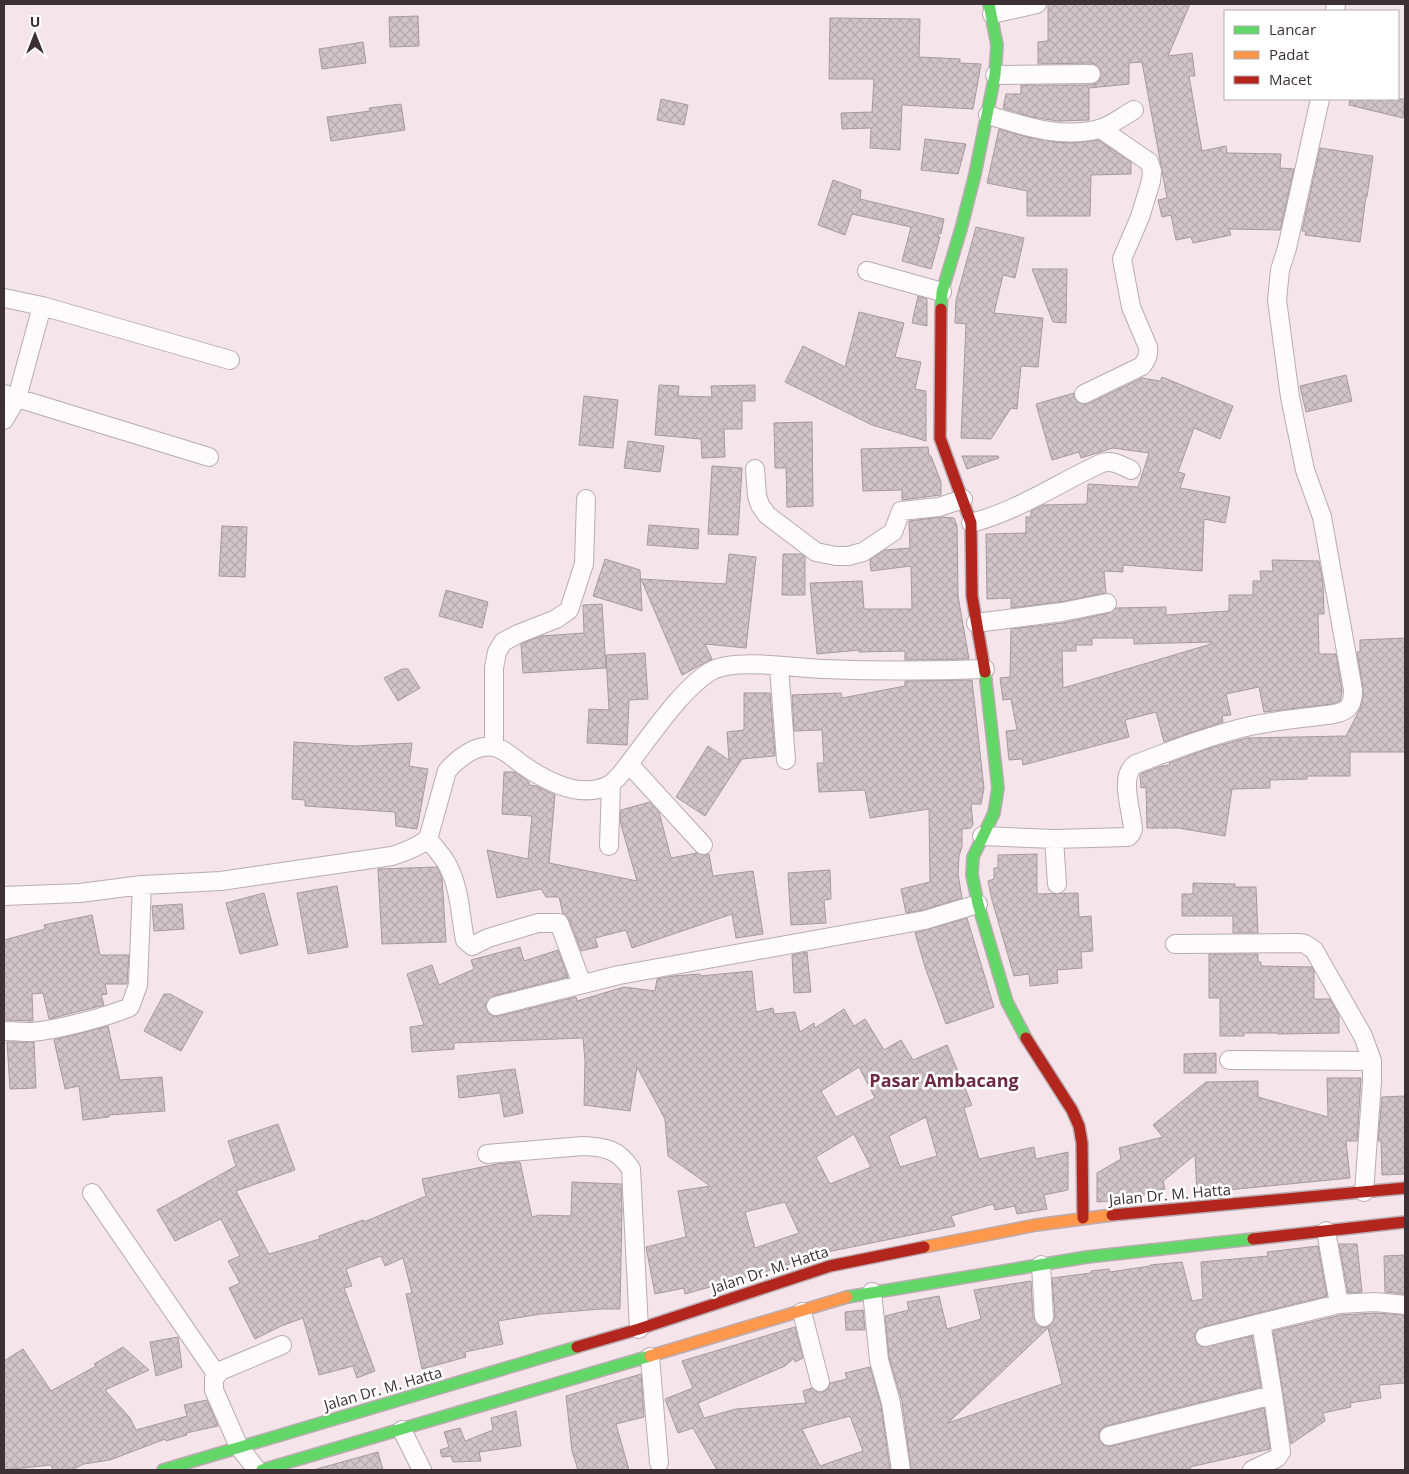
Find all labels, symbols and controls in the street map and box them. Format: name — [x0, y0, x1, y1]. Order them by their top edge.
north arrow — [10, 10, 60, 60]
legend — [1224, 10, 1399, 100]
text: U — [30, 12, 40, 31]
text: Lancar — [1269, 19, 1316, 39]
text: Padat — [1269, 44, 1309, 64]
text: Macet — [1269, 69, 1312, 89]
district label: Pasar Ambacang — [869, 1068, 1019, 1092]
street label: Jalan Dr. M. Hatta — [1106, 1179, 1232, 1209]
street label: Jalan Dr. M. Hatta — [707, 1241, 831, 1298]
street label: Jalan Dr. M. Hatta — [319, 1362, 444, 1415]

